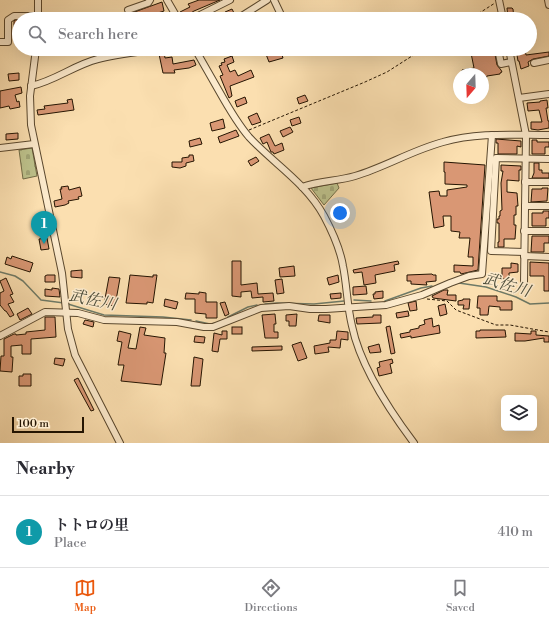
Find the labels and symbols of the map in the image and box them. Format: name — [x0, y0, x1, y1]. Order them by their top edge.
north arrow — [453, 68, 489, 104]
your location — [330, 203, 350, 223]
pin: 1 — [31, 211, 57, 244]
water label: 武佐川 — [481, 268, 534, 302]
water label: 武佐川 — [67, 285, 120, 315]
scale bar — [12, 415, 84, 434]

